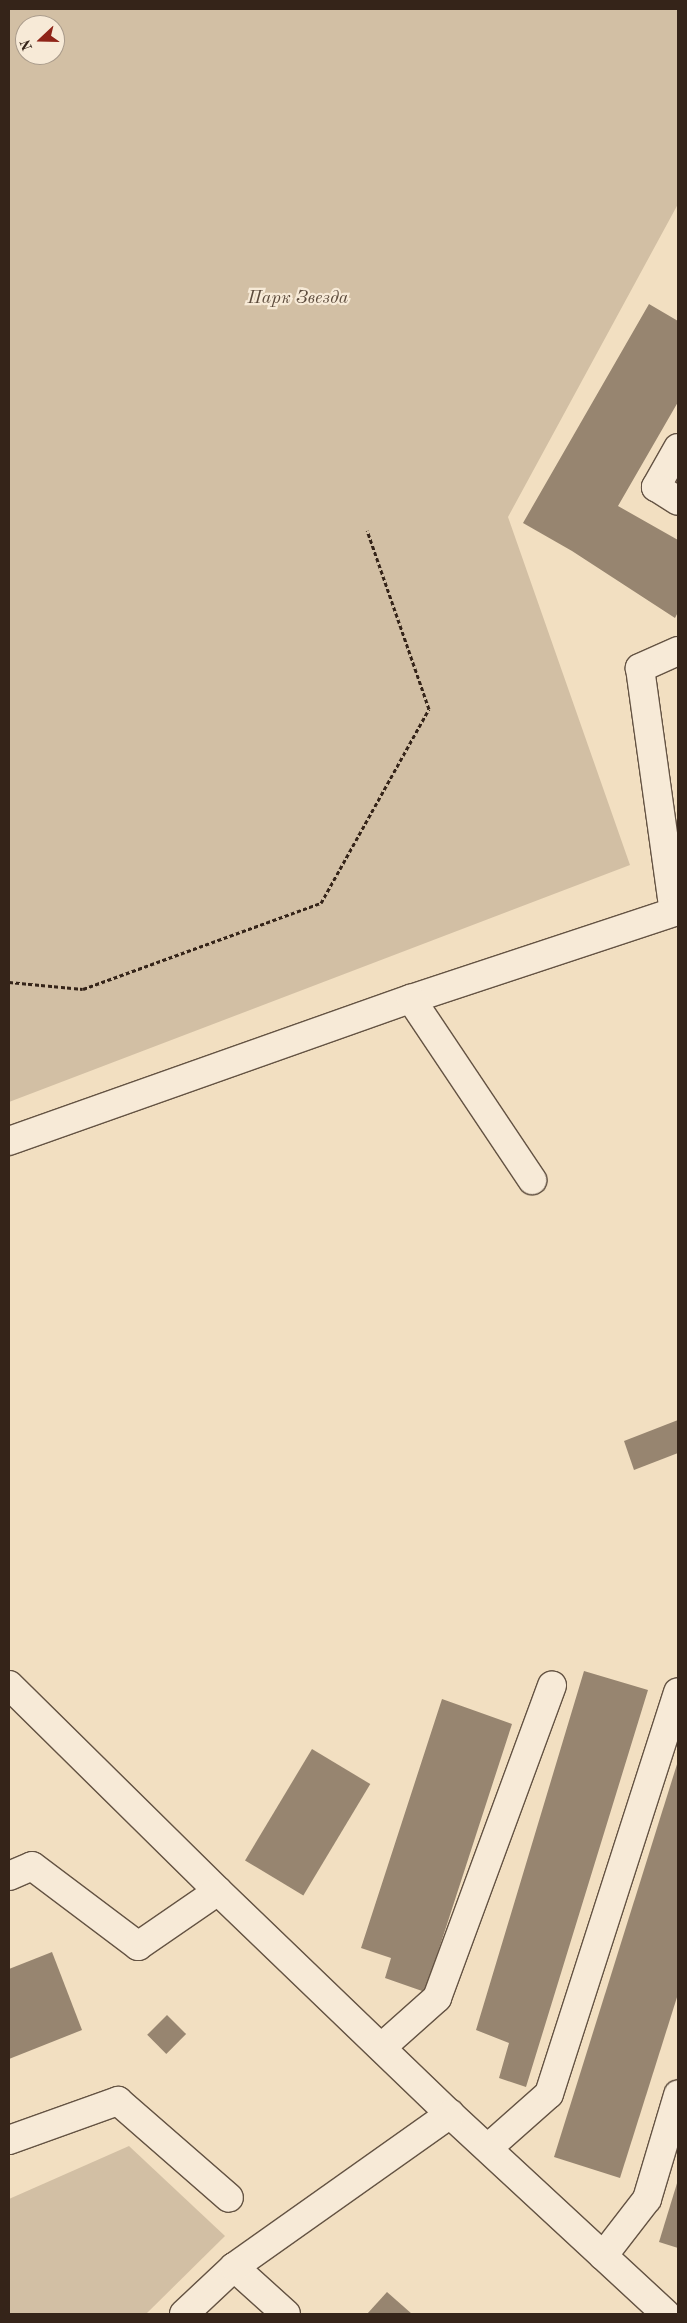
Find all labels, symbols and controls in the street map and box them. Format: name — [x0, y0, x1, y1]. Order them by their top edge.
north arrow — [15, 15, 65, 65]
text: N — [18, 38, 35, 53]
park label: Парк Звезда — [248, 287, 348, 309]

